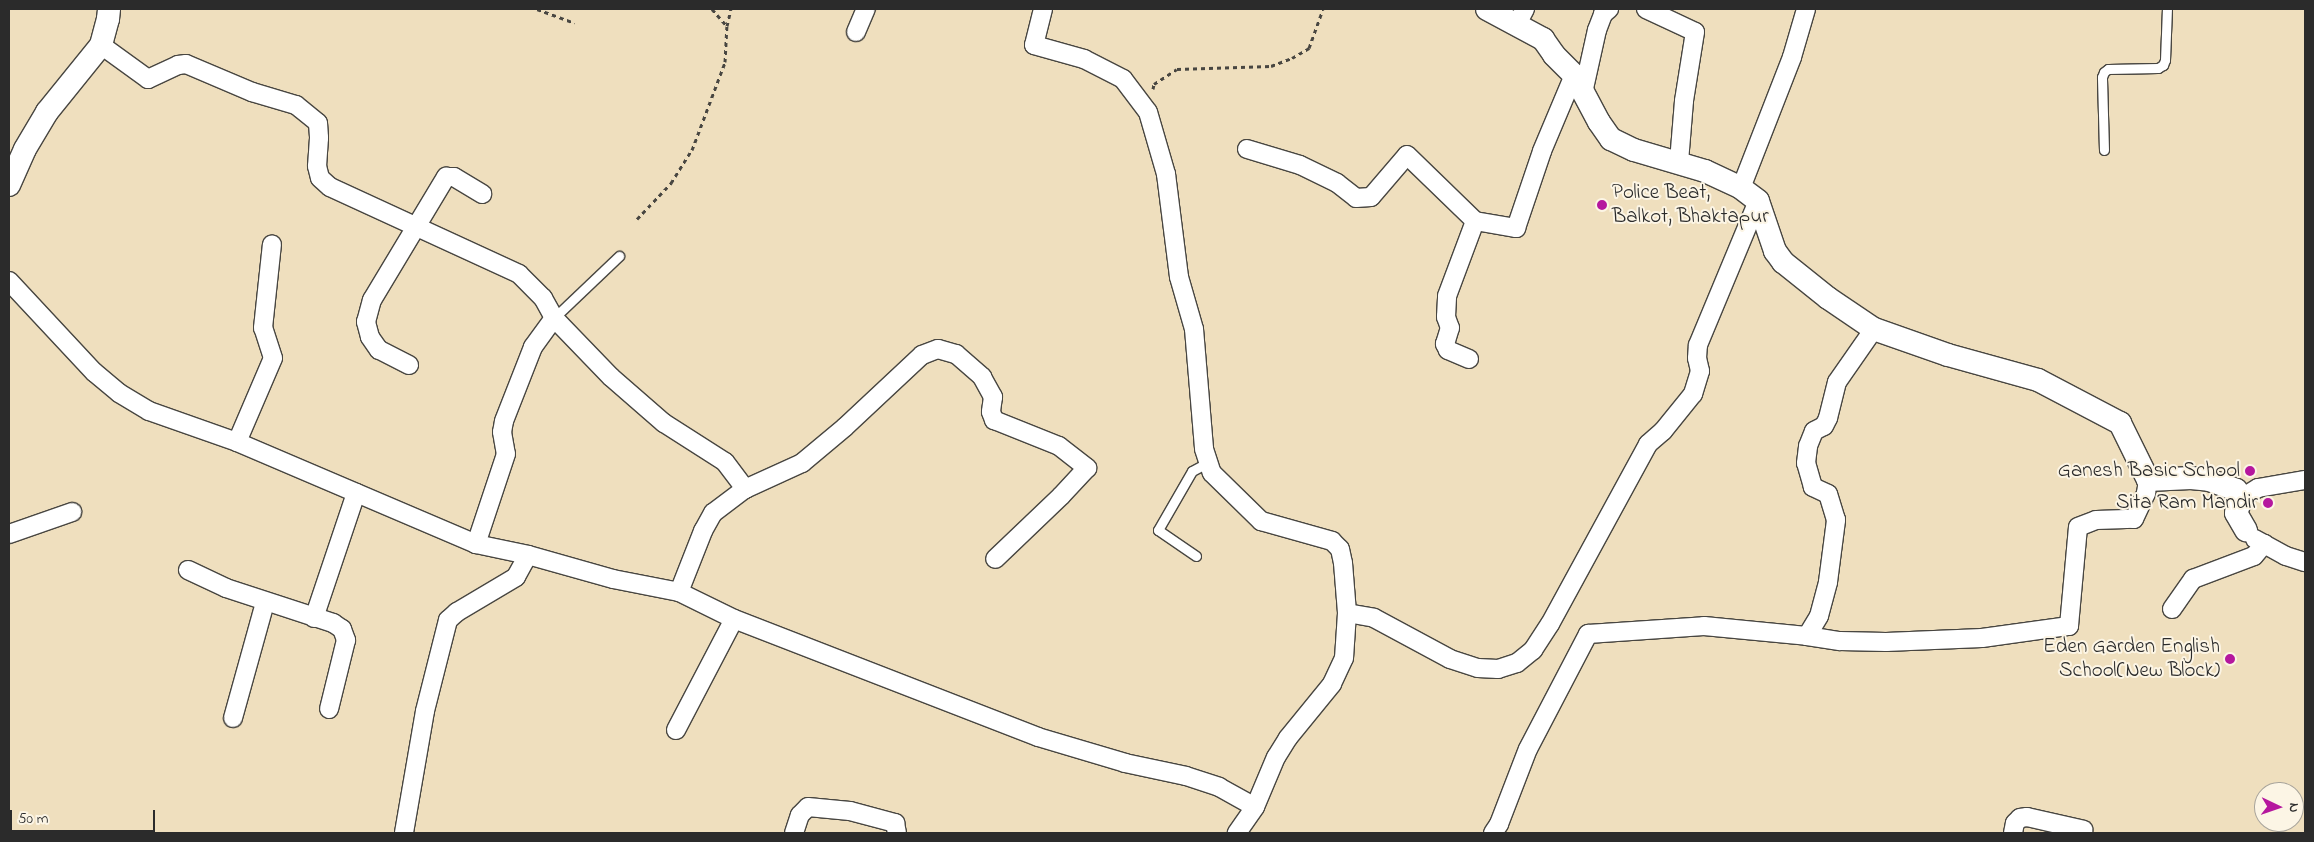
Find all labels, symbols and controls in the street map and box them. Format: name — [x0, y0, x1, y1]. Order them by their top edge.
place label: Police Beat, Balkot, Bhaktapur — [1612, 180, 1769, 230]
marker: Police Beat, Balkot, Bhaktapur — [1596, 199, 1608, 211]
place label: Ganesh Basic School — [2058, 458, 2240, 484]
marker: Ganesh Basic School — [2244, 465, 2256, 477]
place label: Sita Ram Mandir — [2116, 490, 2258, 516]
marker: Sita Ram Mandir — [2262, 497, 2274, 509]
place label: Eden Garden English School(New Block) — [2043, 634, 2220, 684]
marker: Eden Garden English School(New Block) — [2224, 653, 2236, 665]
north arrow — [2254, 782, 2304, 832]
scale bar — [12, 800, 158, 832]
text: N — [2283, 802, 2304, 813]
text: 50 m — [18, 808, 48, 830]

